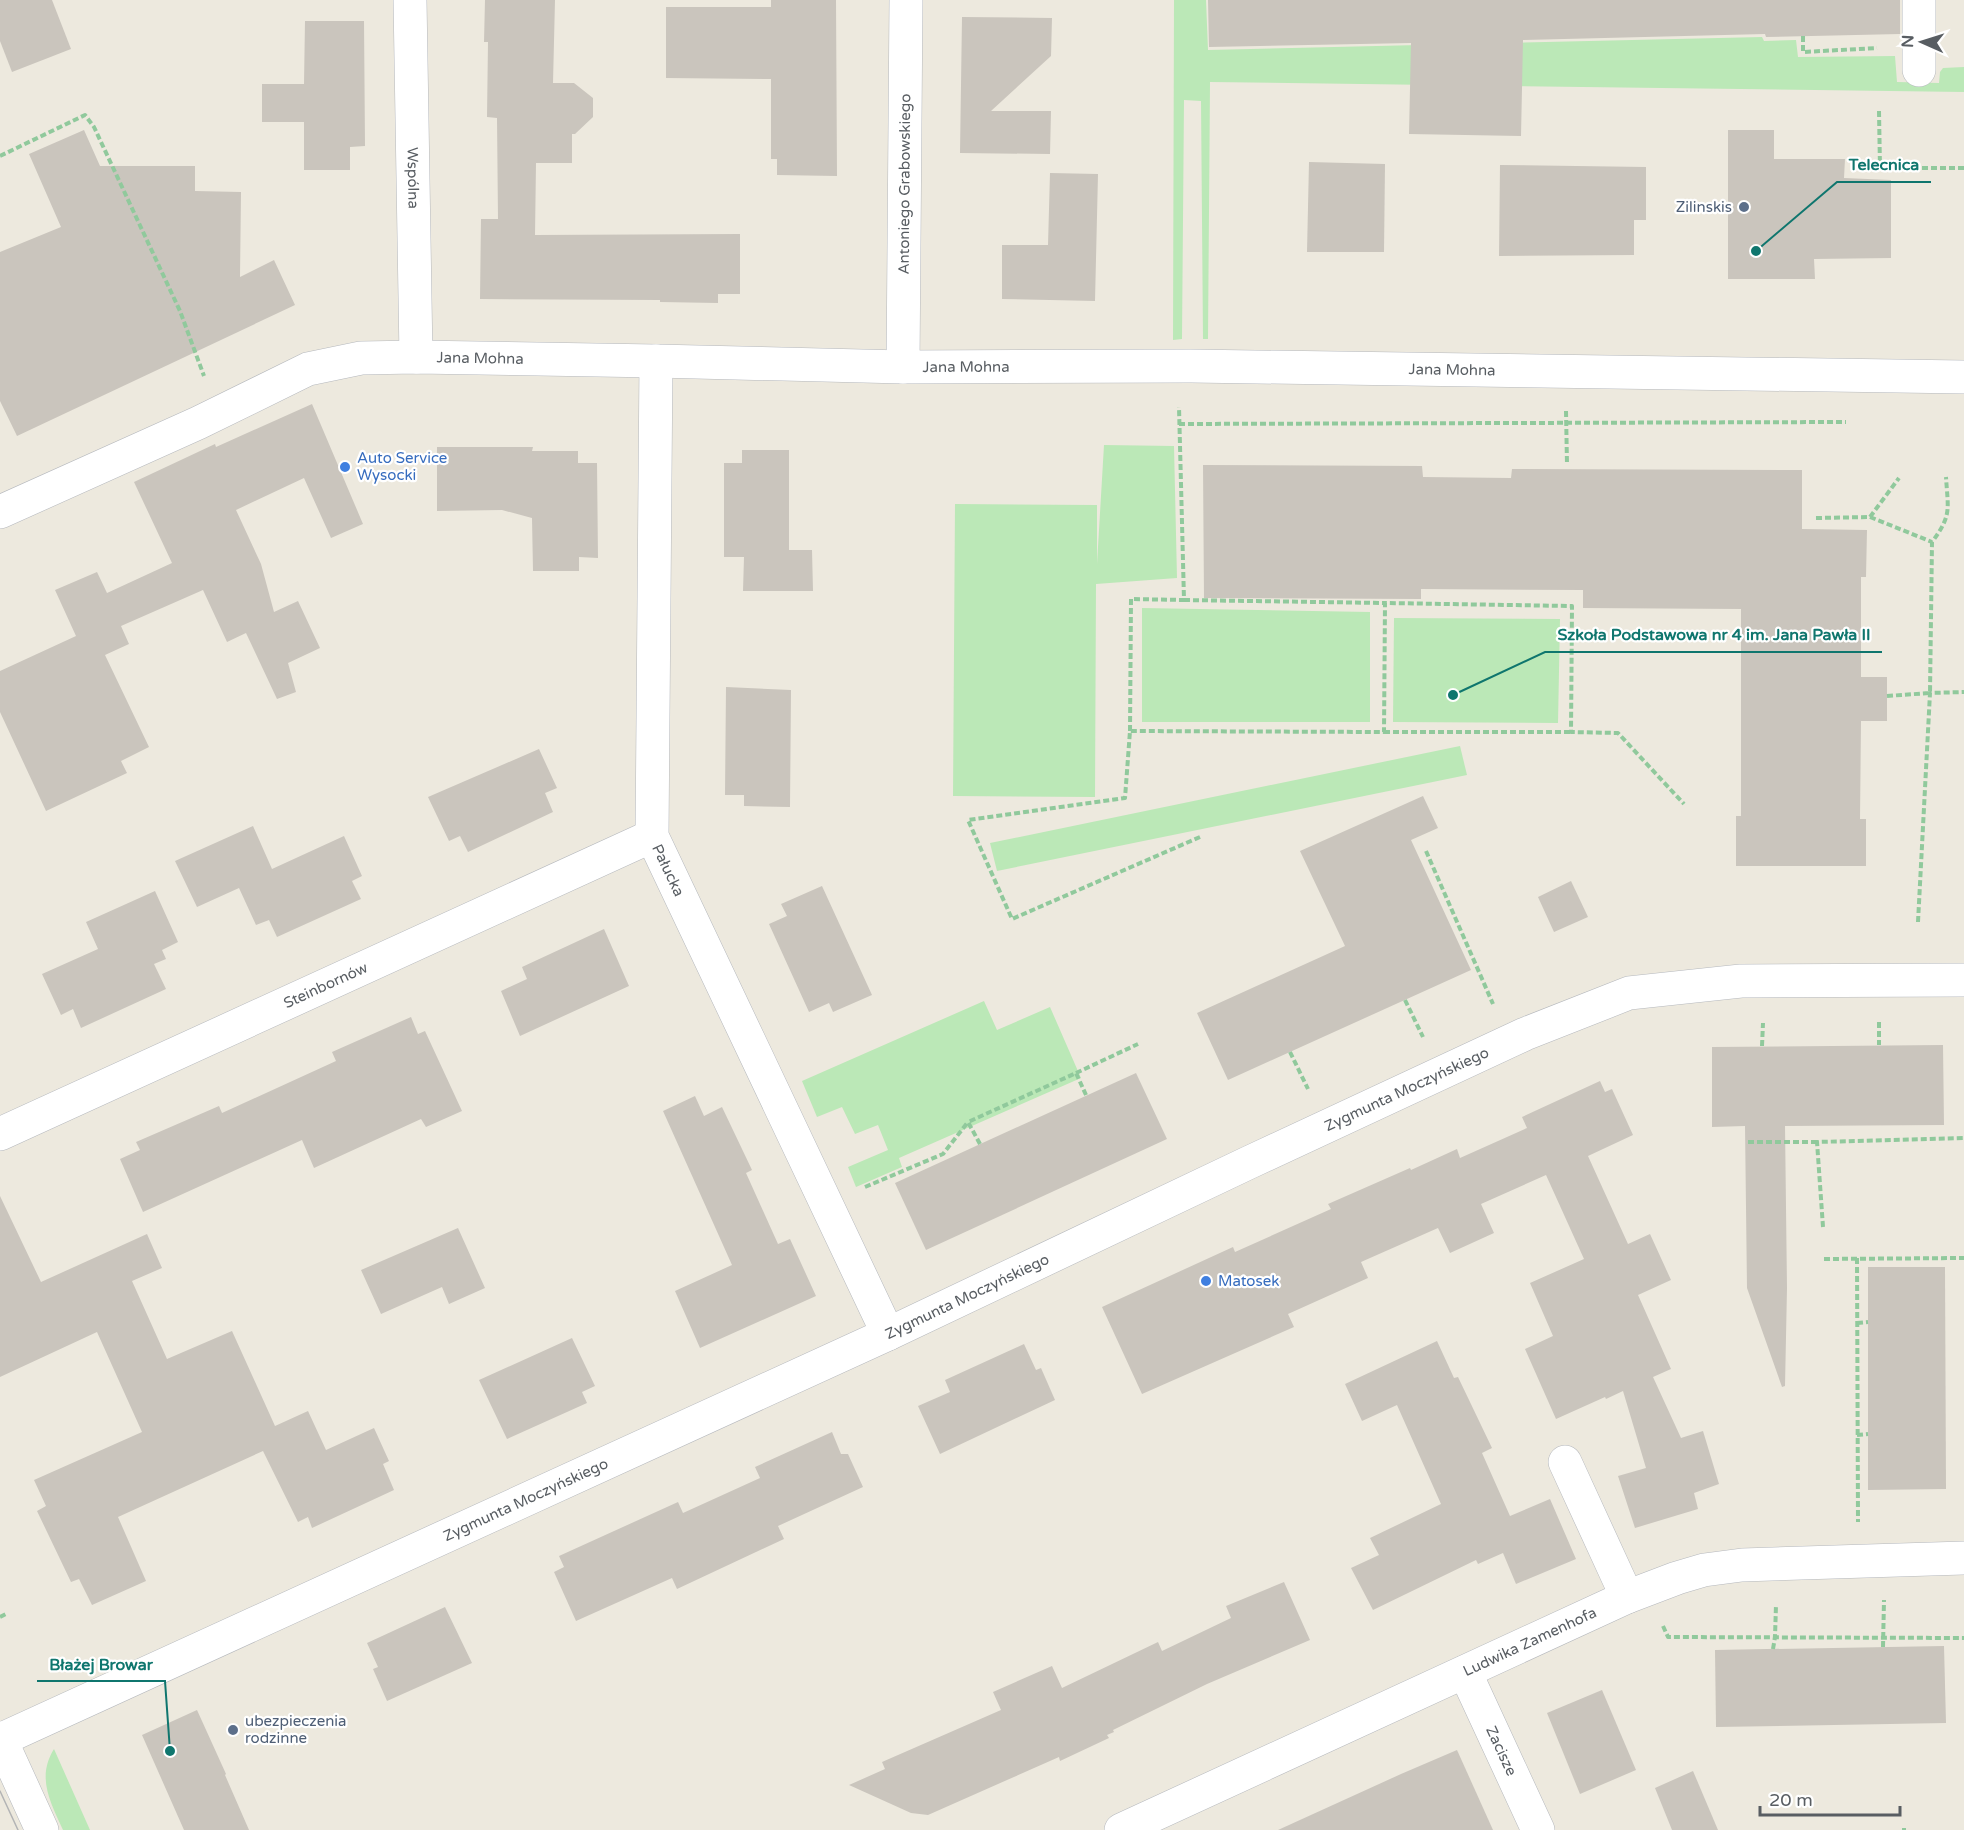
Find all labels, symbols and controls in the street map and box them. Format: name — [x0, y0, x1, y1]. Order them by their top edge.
north arrow — [1892, 12, 1952, 72]
text: N — [1898, 34, 1918, 48]
street label: Antoniego Grabowskiego — [895, 93, 914, 275]
street label: Wspólna — [403, 147, 423, 209]
callout: Telecnica — [1837, 148, 1931, 182]
text: Telecnica — [1848, 155, 1919, 175]
place label: Zilinskis — [1676, 198, 1732, 216]
marker: Zilinskis — [1737, 200, 1751, 214]
street label: Jana Mohna — [437, 348, 524, 368]
street label: Jana Mohna — [923, 358, 1010, 376]
street label: Jana Mohna — [1408, 360, 1496, 379]
place label: Auto Service Wysocki — [357, 449, 447, 484]
marker: Auto Service Wysocki — [338, 460, 352, 474]
callout: Szkoła Podstawowa nr 4 im. Jana Pawła II — [1545, 618, 1882, 652]
text: Szkoła Podstawowa nr 4 im. Jana Pawła II — [1557, 625, 1871, 645]
street label: Pałucka — [648, 841, 688, 899]
street label: Steinbornów — [281, 958, 371, 1012]
street label: Zygmunta Moczyńskiego — [1322, 1043, 1492, 1135]
street label: Zygmunta Moczyńskiego — [882, 1250, 1052, 1343]
place label: Matosek — [1218, 1272, 1279, 1290]
marker: Matosek — [1199, 1274, 1213, 1288]
street label: Zygmunta Moczyńskiego — [440, 1454, 611, 1545]
street label: Ludwika Zamenhofa — [1460, 1603, 1599, 1680]
callout: Błażej Browar — [37, 1647, 165, 1681]
text: Błażej Browar — [49, 1655, 154, 1675]
place label: ubezpieczenia rodzinne — [245, 1712, 347, 1747]
marker: ubezpieczenia rodzinne — [226, 1723, 240, 1737]
street label: Zacisze — [1482, 1723, 1521, 1779]
scale bar — [1760, 1779, 1900, 1817]
text: 20 m — [1769, 1789, 1813, 1811]

